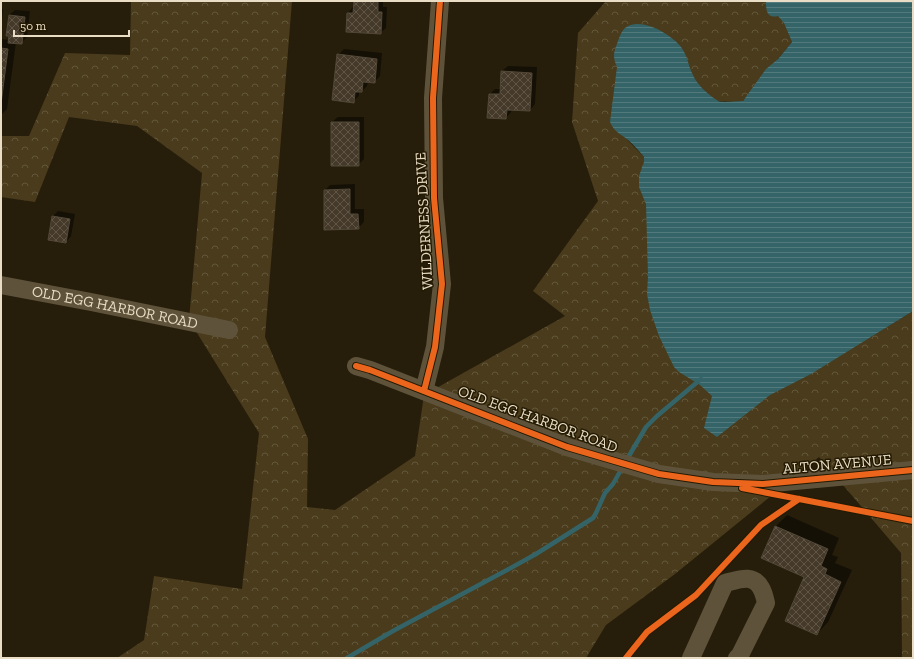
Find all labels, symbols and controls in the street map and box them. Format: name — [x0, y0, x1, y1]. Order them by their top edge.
scale bar — [14, 12, 129, 38]
text: 50 m — [20, 19, 47, 33]
street label: WILDERNESS DRIVE — [411, 152, 437, 290]
street label: OLD EGG HARBOR ROAD — [30, 282, 199, 332]
street label: OLD EGG HARBOR ROAD — [456, 382, 620, 456]
street label: ALTON AVENUE — [782, 450, 892, 478]

